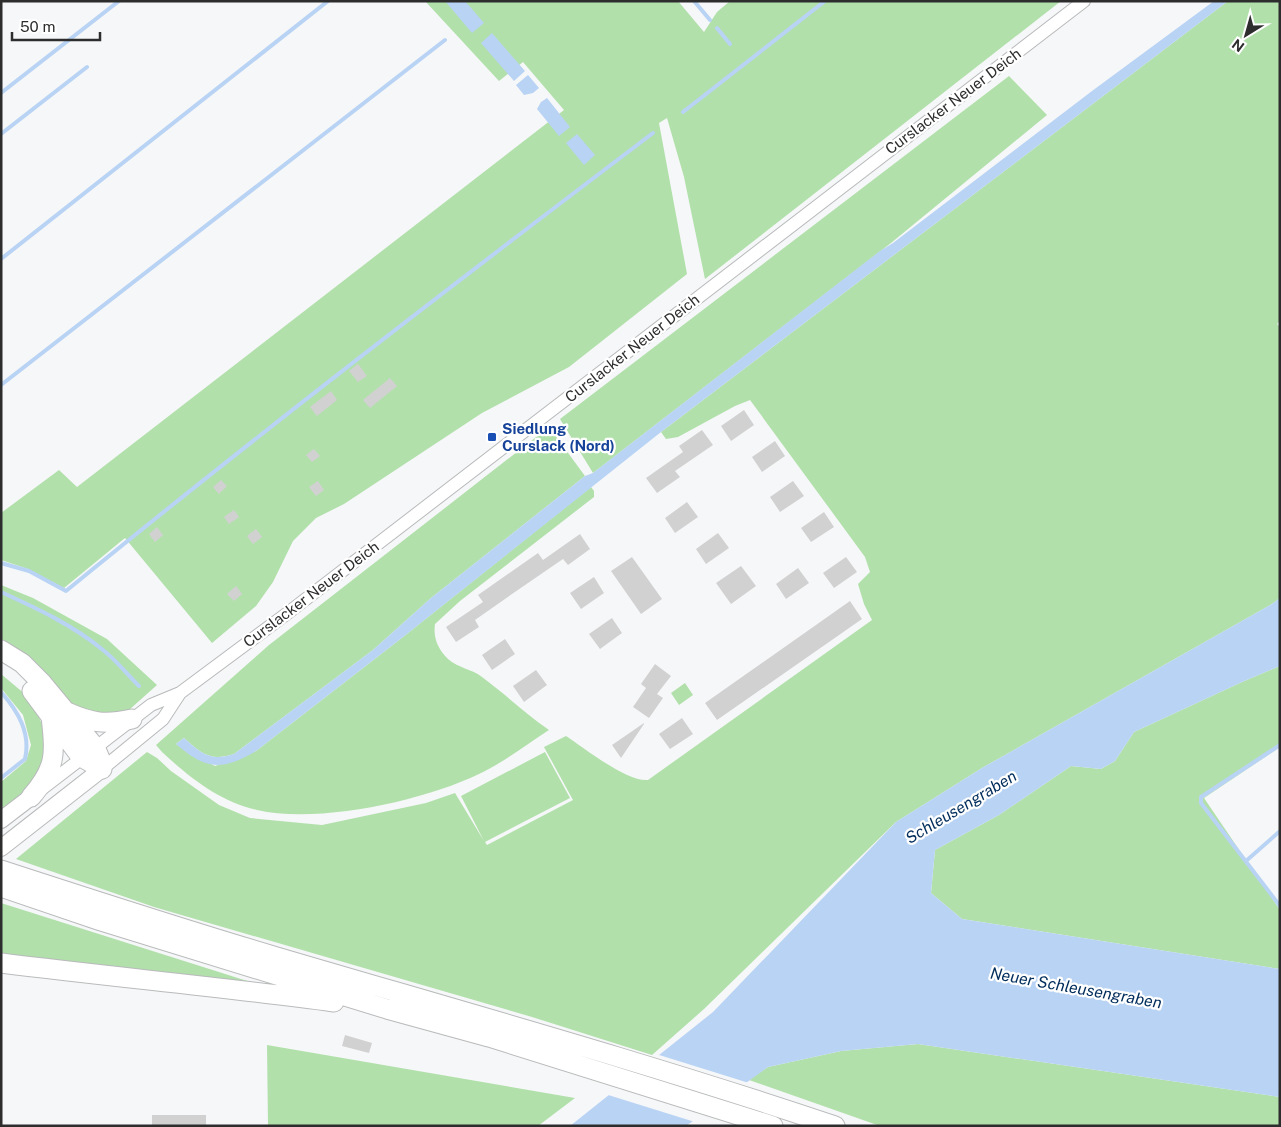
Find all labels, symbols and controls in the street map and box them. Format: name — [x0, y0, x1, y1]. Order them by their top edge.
scale bar — [12, 10, 100, 42]
north arrow — [1221, 10, 1271, 60]
text: 50 m — [20, 18, 55, 35]
text: N — [1229, 36, 1247, 55]
street label: Curslacker Neuer Deich — [882, 45, 1024, 157]
street label: Curslacker Neuer Deich — [562, 290, 702, 406]
place label: Siedlung Curslack (Nord) — [502, 420, 615, 454]
marker: Siedlung Curslack (Nord) — [486, 431, 498, 443]
street label: Curslacker Neuer Deich — [240, 538, 382, 650]
water label: Schleusengraben — [902, 766, 1020, 848]
water label: Neuer Schleusengraben — [989, 964, 1163, 1012]

